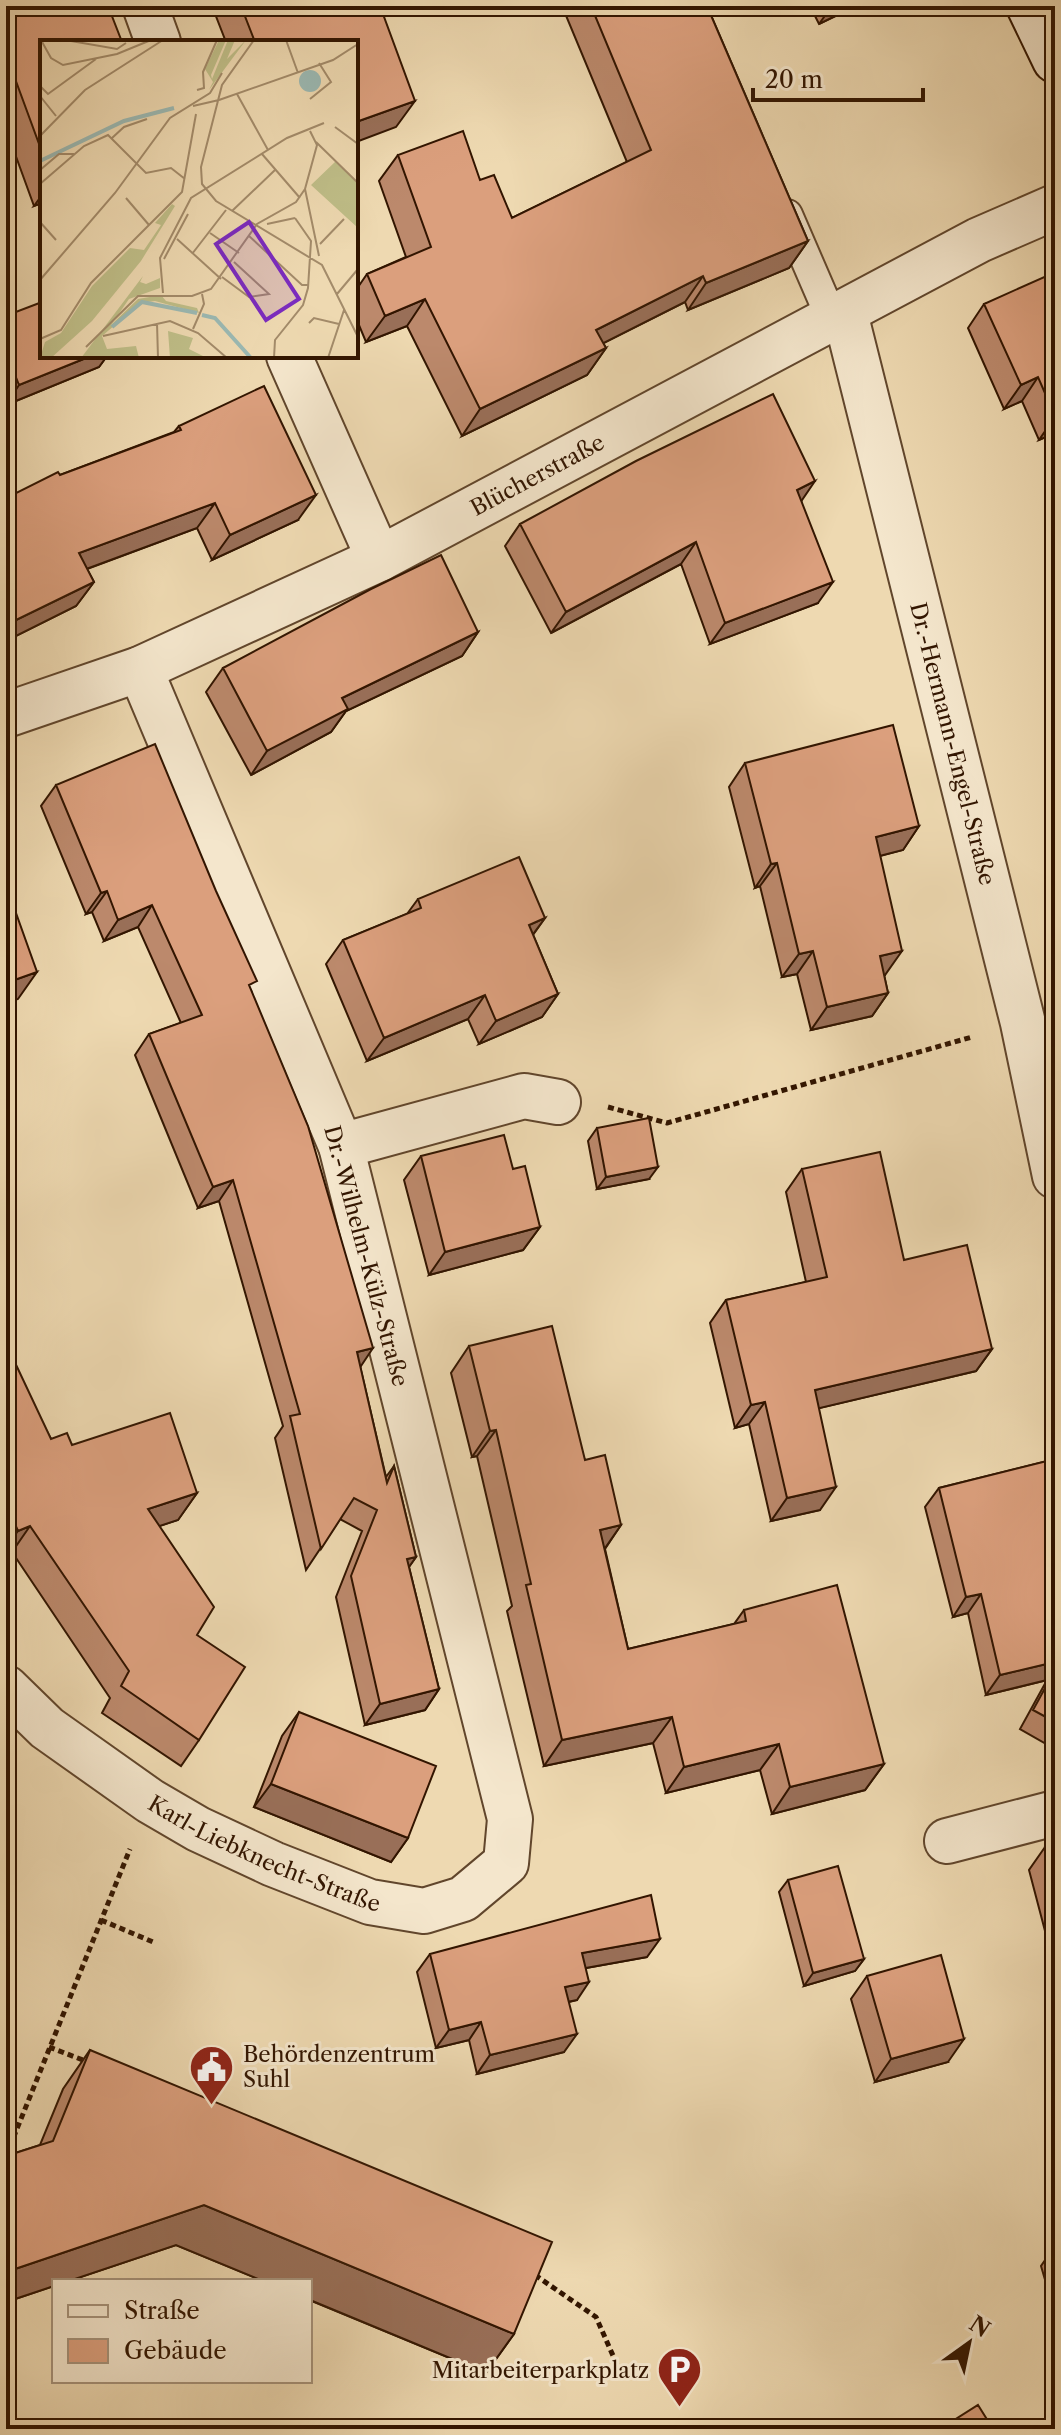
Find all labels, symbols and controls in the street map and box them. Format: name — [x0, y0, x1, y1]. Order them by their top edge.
inset map — [40, 40, 358, 358]
scale bar — [753, 52, 923, 102]
text: 20 m — [765, 65, 823, 94]
street label: Blücherstraße — [466, 428, 609, 521]
street label: Dr.-Hermann-Engel-Straße — [905, 599, 1001, 888]
street label: Dr.-Wilhelm-Külz-Straße — [318, 1122, 414, 1390]
street label: Karl-Liebknecht-Straße — [143, 1789, 382, 1917]
place label: Behördenzentrum Suhl — [243, 2041, 435, 2093]
public building icon: Behördenzentrum Suhl — [188, 2043, 236, 2106]
legend — [52, 2279, 312, 2383]
text: Straße — [124, 2296, 200, 2325]
north arrow — [929, 2303, 1009, 2383]
text: N — [964, 2310, 995, 2343]
text: Gebäude — [124, 2336, 227, 2365]
parking icon: Mitarbeiterparkplatz — [656, 2346, 704, 2409]
place label: Mitarbeiterparkplatz — [432, 2357, 649, 2384]

